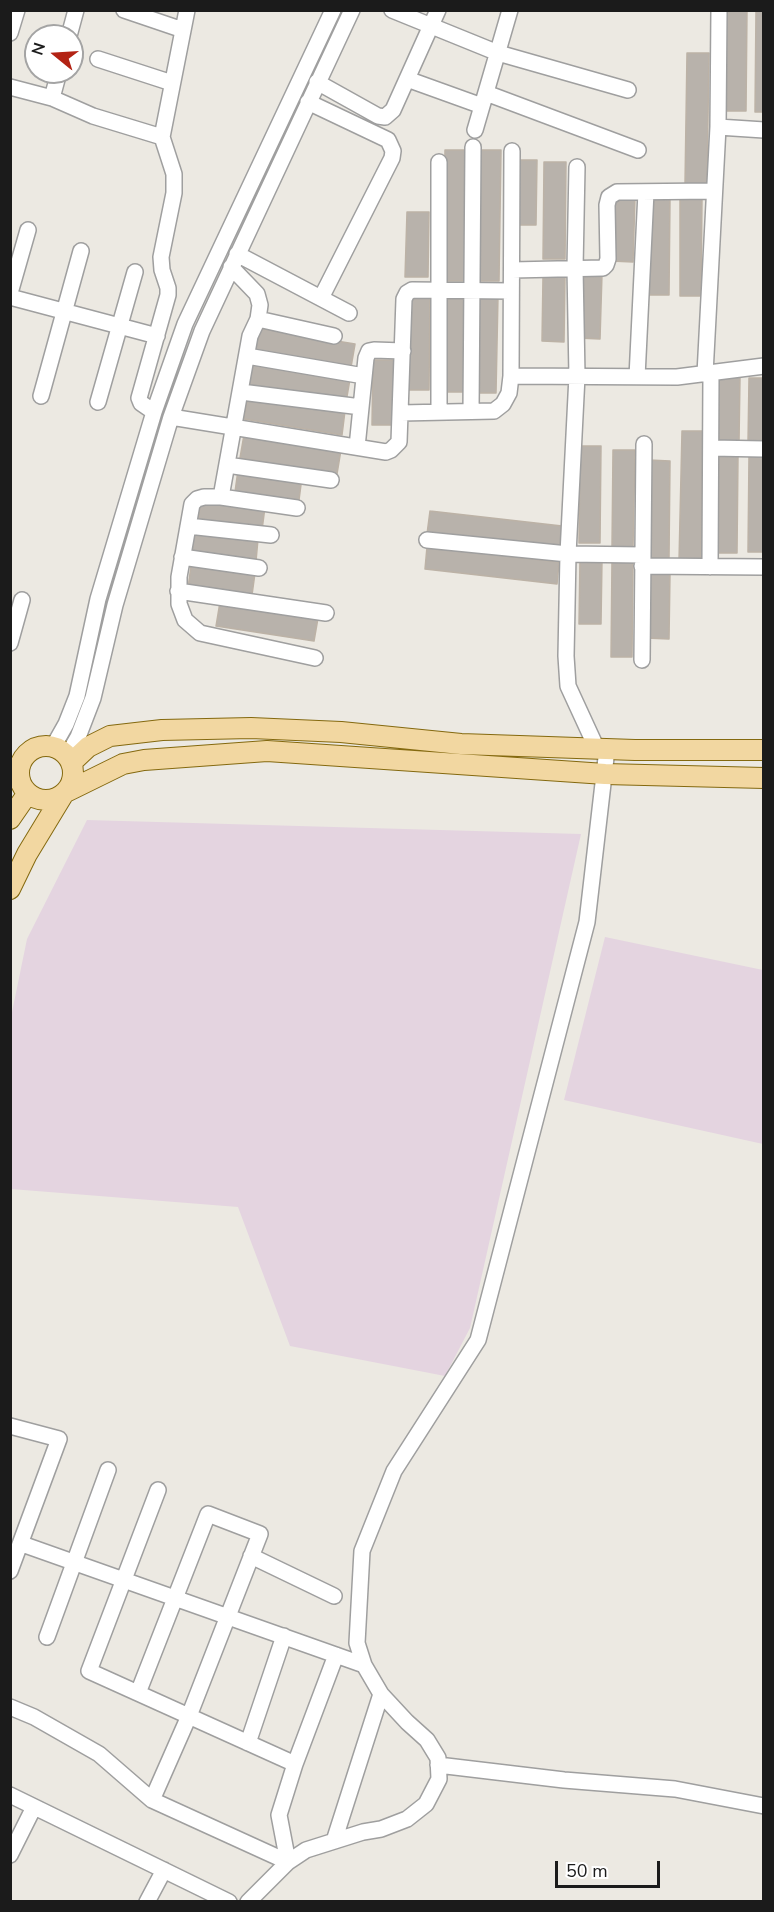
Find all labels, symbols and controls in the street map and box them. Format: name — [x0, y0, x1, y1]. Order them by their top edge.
north arrow — [24, 24, 84, 84]
text: N — [26, 40, 51, 58]
scale bar — [558, 1849, 663, 1887]
text: 50 m — [566, 1859, 608, 1883]

